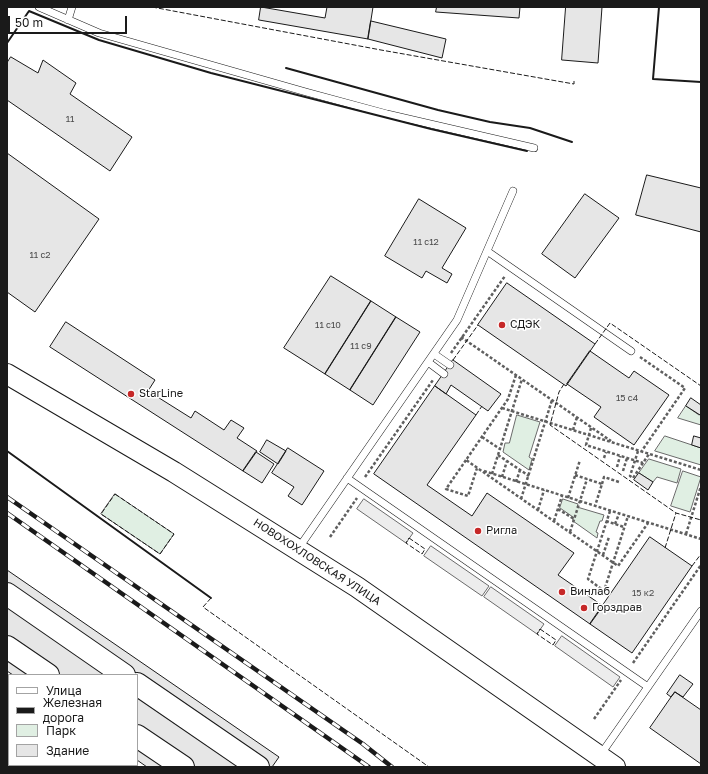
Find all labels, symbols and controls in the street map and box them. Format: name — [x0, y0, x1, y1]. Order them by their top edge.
scale bar — [10, 8, 129, 34]
text: 50 m — [15, 15, 43, 30]
house number: 11 — [66, 114, 74, 124]
house number: 11 с12 — [413, 237, 439, 247]
house number: 11 с2 — [29, 250, 51, 260]
place label: СДЭК — [510, 318, 540, 332]
house number: 11 с10 — [315, 320, 341, 330]
marker: СДЭК — [497, 320, 507, 330]
house number: 11 с9 — [350, 341, 372, 351]
place label: StarLine — [139, 387, 183, 401]
marker: StarLine — [126, 389, 136, 399]
house number: 15 с4 — [616, 393, 638, 403]
street label: НОВОХОХЛОВСКАЯ УЛИЦА — [251, 516, 383, 608]
place label: Ригла — [486, 524, 517, 538]
marker: Ригла — [473, 526, 483, 536]
place label: Винлаб — [570, 585, 610, 599]
marker: Винлаб — [557, 587, 567, 597]
house number: 15 к2 — [632, 588, 654, 598]
place label: Горздрав — [592, 601, 642, 615]
marker: Горздрав — [579, 603, 589, 613]
legend — [8, 674, 138, 766]
text: Улица — [46, 683, 82, 698]
text: Железная дорога — [43, 695, 102, 725]
text: Парк — [46, 723, 76, 738]
text: Здание — [46, 743, 89, 758]

